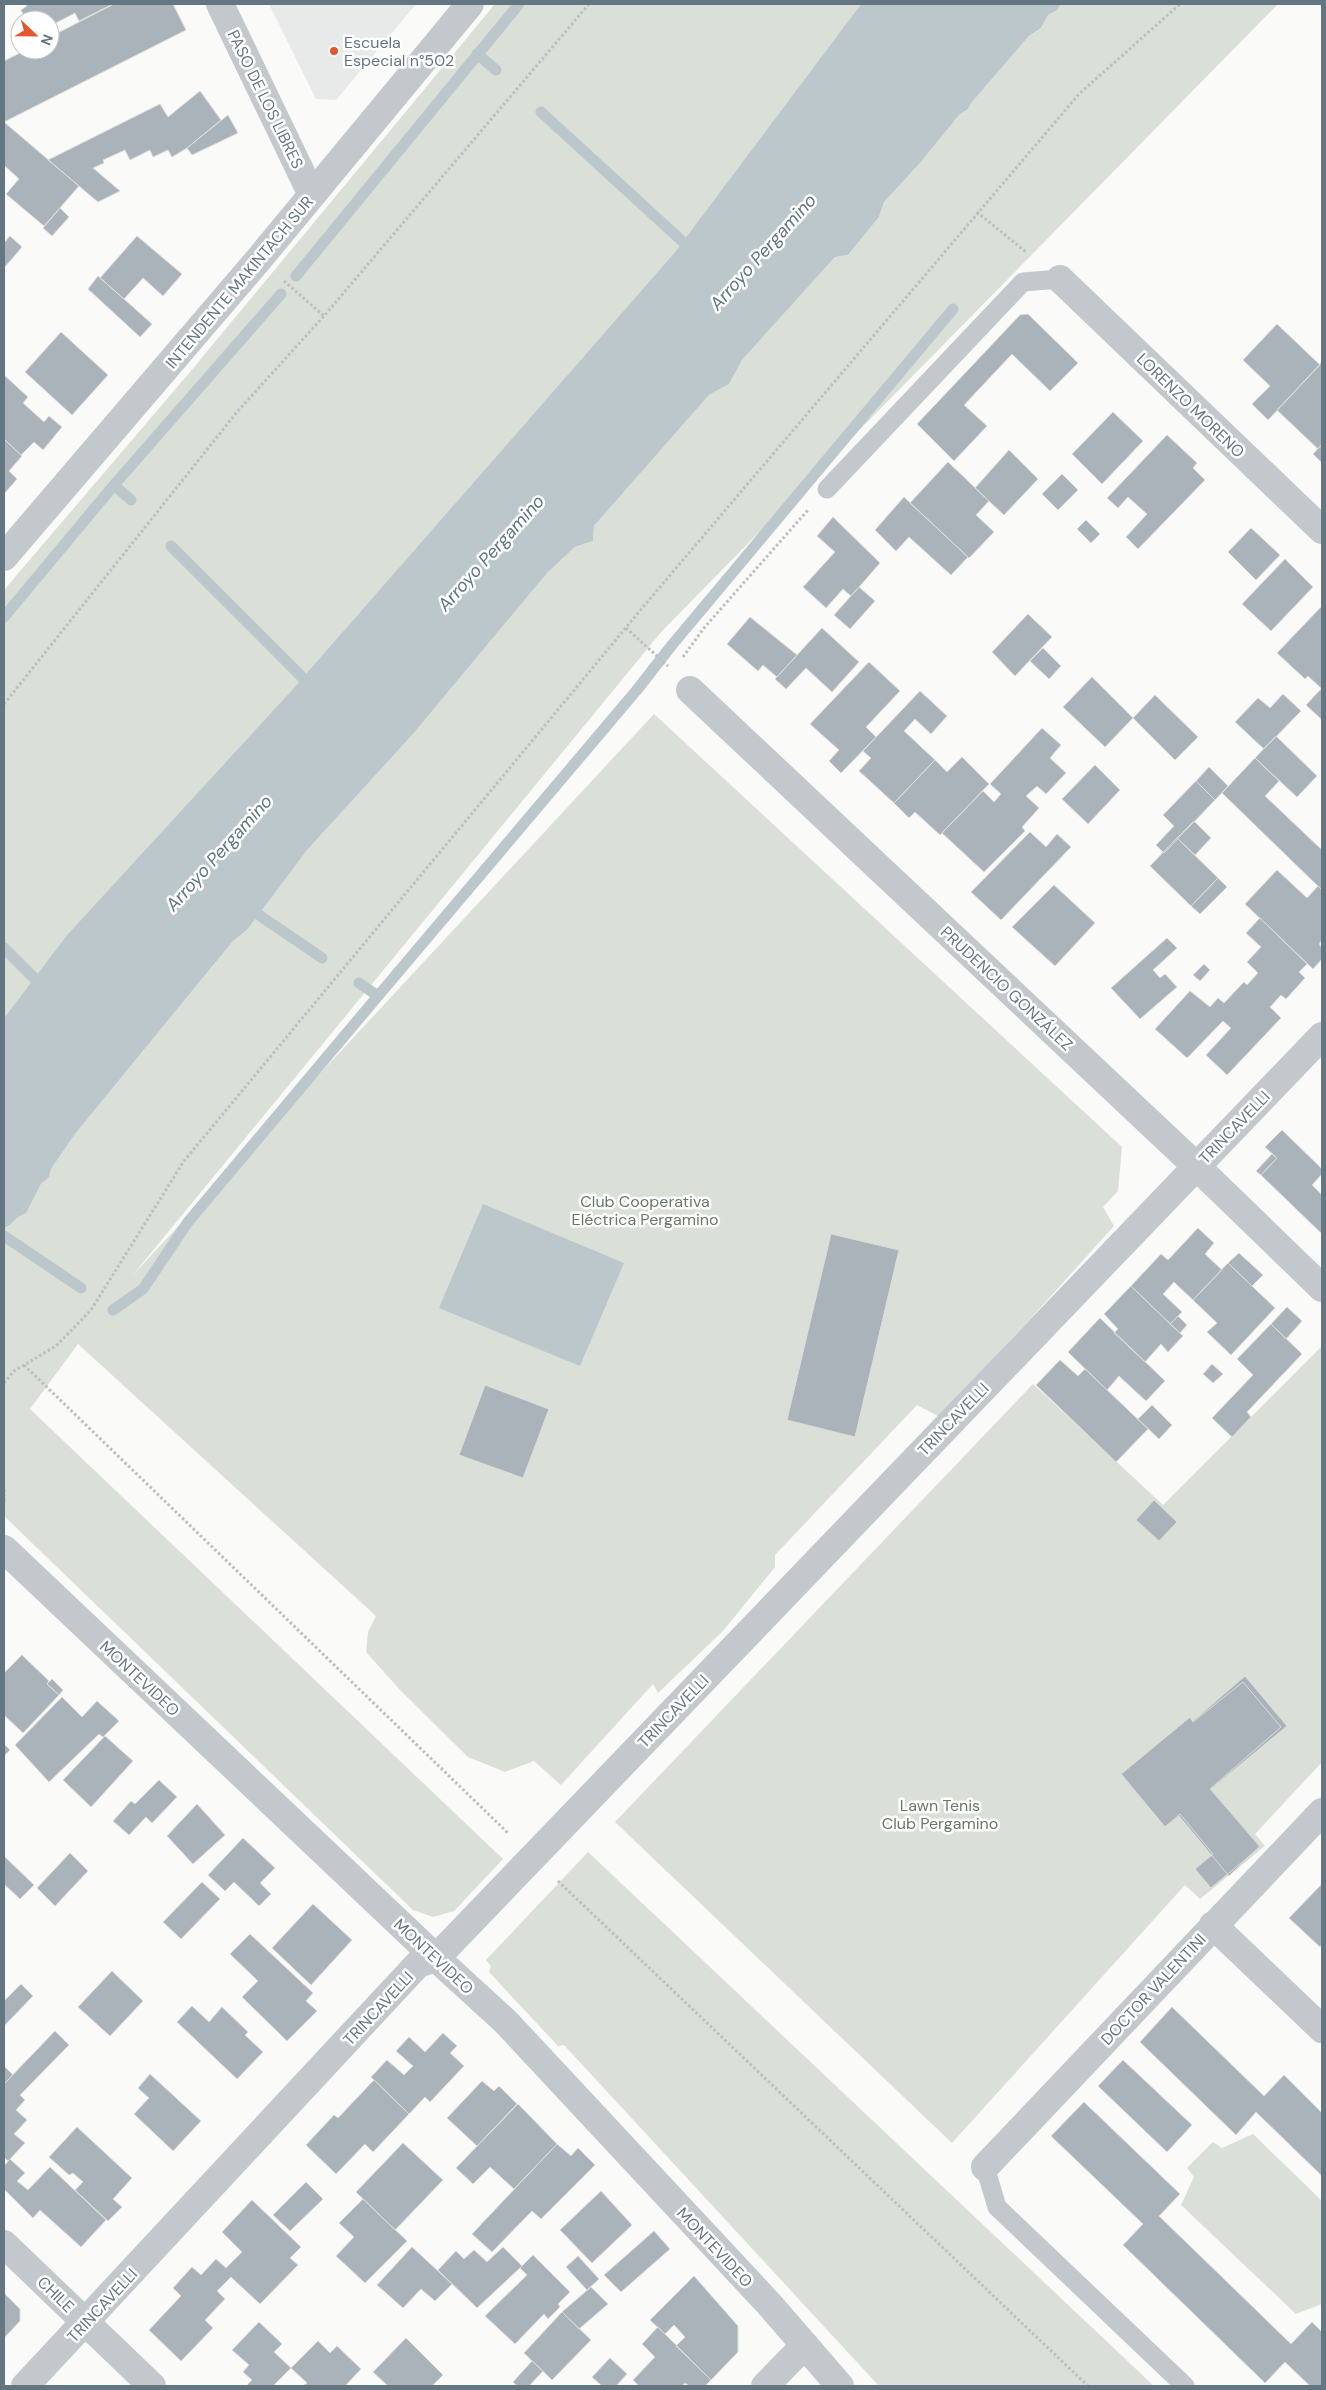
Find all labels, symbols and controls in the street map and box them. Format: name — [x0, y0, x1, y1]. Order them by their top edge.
north arrow — [10, 10, 60, 60]
street label: PASO DE LOS LIBRES — [223, 26, 308, 172]
text: N — [37, 32, 57, 48]
place label: Escuela Especial n°502 — [344, 32, 454, 71]
marker: Escuela Especial n°502 — [328, 45, 340, 57]
water label: Arroyo Pergamino — [704, 189, 822, 316]
street label: INTENDENTE MAKINTACH SUR — [161, 192, 318, 373]
street label: LORENZO MORENO — [1132, 348, 1249, 462]
water label: Arroyo Pergamino — [432, 490, 550, 617]
water label: Arroyo Pergamino — [160, 790, 278, 917]
street label: PRUDENCIO GONZÁLEZ — [936, 922, 1077, 1055]
street label: TRINCAVELLI — [1194, 1086, 1275, 1168]
park label: Club Cooperativa Eléctrica Pergamino — [572, 1191, 718, 1230]
street label: TRINCAVELLI — [913, 1378, 994, 1460]
street label: MONTEVIDEO — [95, 1636, 184, 1721]
street label: TRINCAVELLI — [633, 1670, 714, 1752]
park label: Lawn Tenis Club Pergamino — [882, 1795, 998, 1834]
street label: MONTEVIDEO — [389, 1914, 478, 1999]
street label: DOCTOR VALENTINI — [1096, 1929, 1210, 2050]
street label: TRINCAVELLI — [339, 1967, 418, 2050]
street label: MONTEVIDEO — [672, 2203, 757, 2292]
street label: TRINCAVELLI — [63, 2264, 142, 2347]
street label: CHILE — [33, 2272, 79, 2317]

